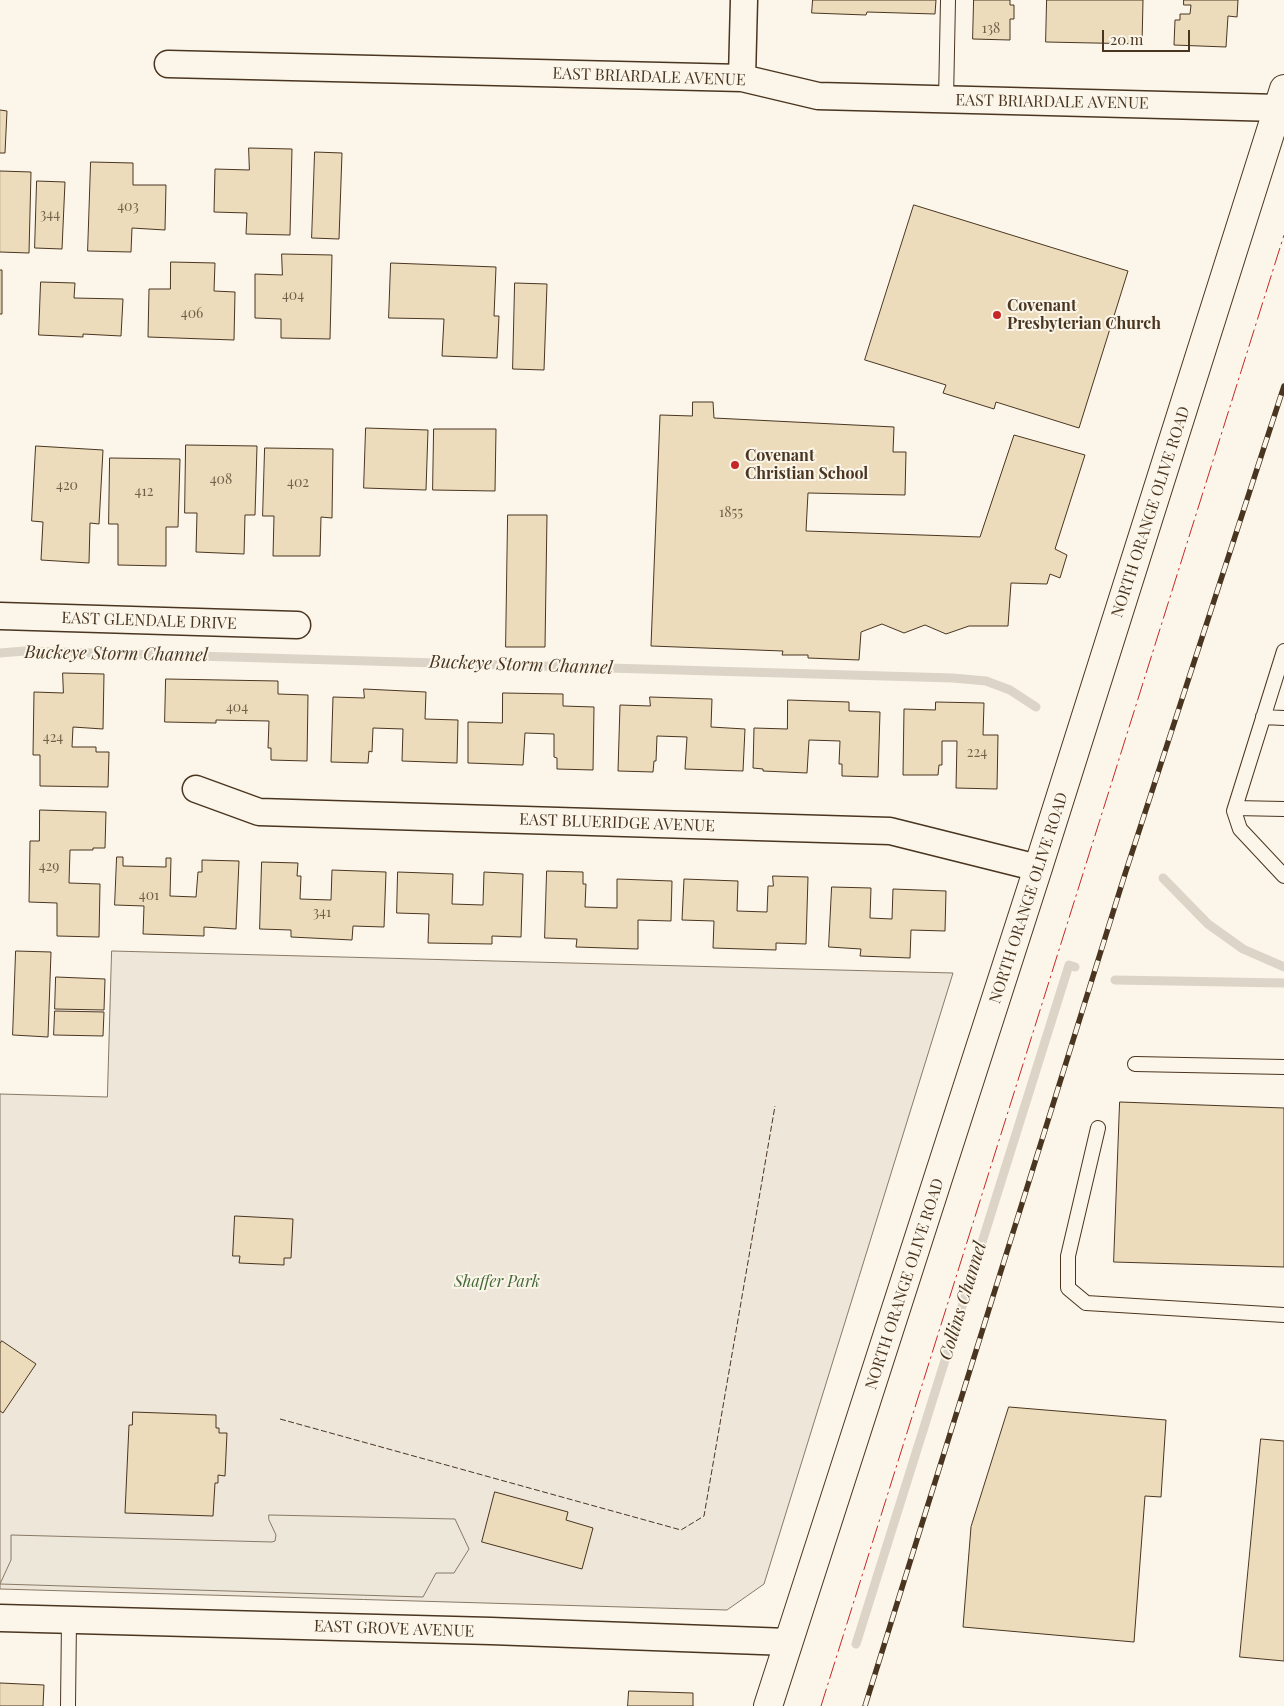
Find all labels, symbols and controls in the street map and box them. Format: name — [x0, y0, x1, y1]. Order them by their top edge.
scale bar — [1104, 20, 1192, 52]
house number: 138 — [982, 21, 1000, 37]
text: 20 m — [1110, 29, 1143, 49]
street label: EAST BRIARDALE AVENUE — [552, 64, 746, 90]
street label: EAST BRIARDALE AVENUE — [955, 91, 1149, 113]
house number: 403 — [117, 199, 139, 215]
house number: 344 — [40, 207, 60, 223]
house number: 404 — [282, 288, 304, 304]
place label: Covenant Presbyterian Church — [1007, 296, 1161, 334]
house number: 406 — [181, 306, 203, 322]
marker: Covenant Presbyterian Church — [991, 309, 1003, 321]
street label: NORTH ORANGE OLIVE ROAD — [1108, 404, 1194, 620]
place label: Covenant Christian School — [745, 446, 868, 484]
marker: Covenant Christian School — [729, 459, 741, 471]
house number: 408 — [210, 472, 232, 488]
house number: 402 — [287, 475, 309, 491]
house number: 420 — [56, 478, 78, 494]
house number: 412 — [135, 484, 153, 500]
house number: 1855 — [719, 505, 743, 521]
street label: EAST GLENDALE DRIVE — [61, 608, 237, 634]
water label: Buckeye Storm Channel — [24, 642, 208, 666]
water label: Buckeye Storm Channel — [429, 651, 613, 679]
house number: 404 — [226, 700, 248, 716]
house number: 424 — [43, 730, 63, 746]
house number: 224 — [967, 745, 987, 761]
street label: NORTH ORANGE OLIVE ROAD — [986, 790, 1072, 1006]
street label: EAST BLUERIDGE AVENUE — [519, 810, 715, 836]
house number: 429 — [39, 859, 59, 875]
house number: 401 — [139, 888, 159, 904]
house number: 341 — [313, 905, 331, 921]
street label: NORTH ORANGE OLIVE ROAD — [862, 1176, 948, 1392]
water label: Collins Channel — [935, 1239, 991, 1363]
park label: Shaffer Park — [454, 1272, 540, 1292]
street label: EAST GROVE AVENUE — [313, 1617, 475, 1641]

